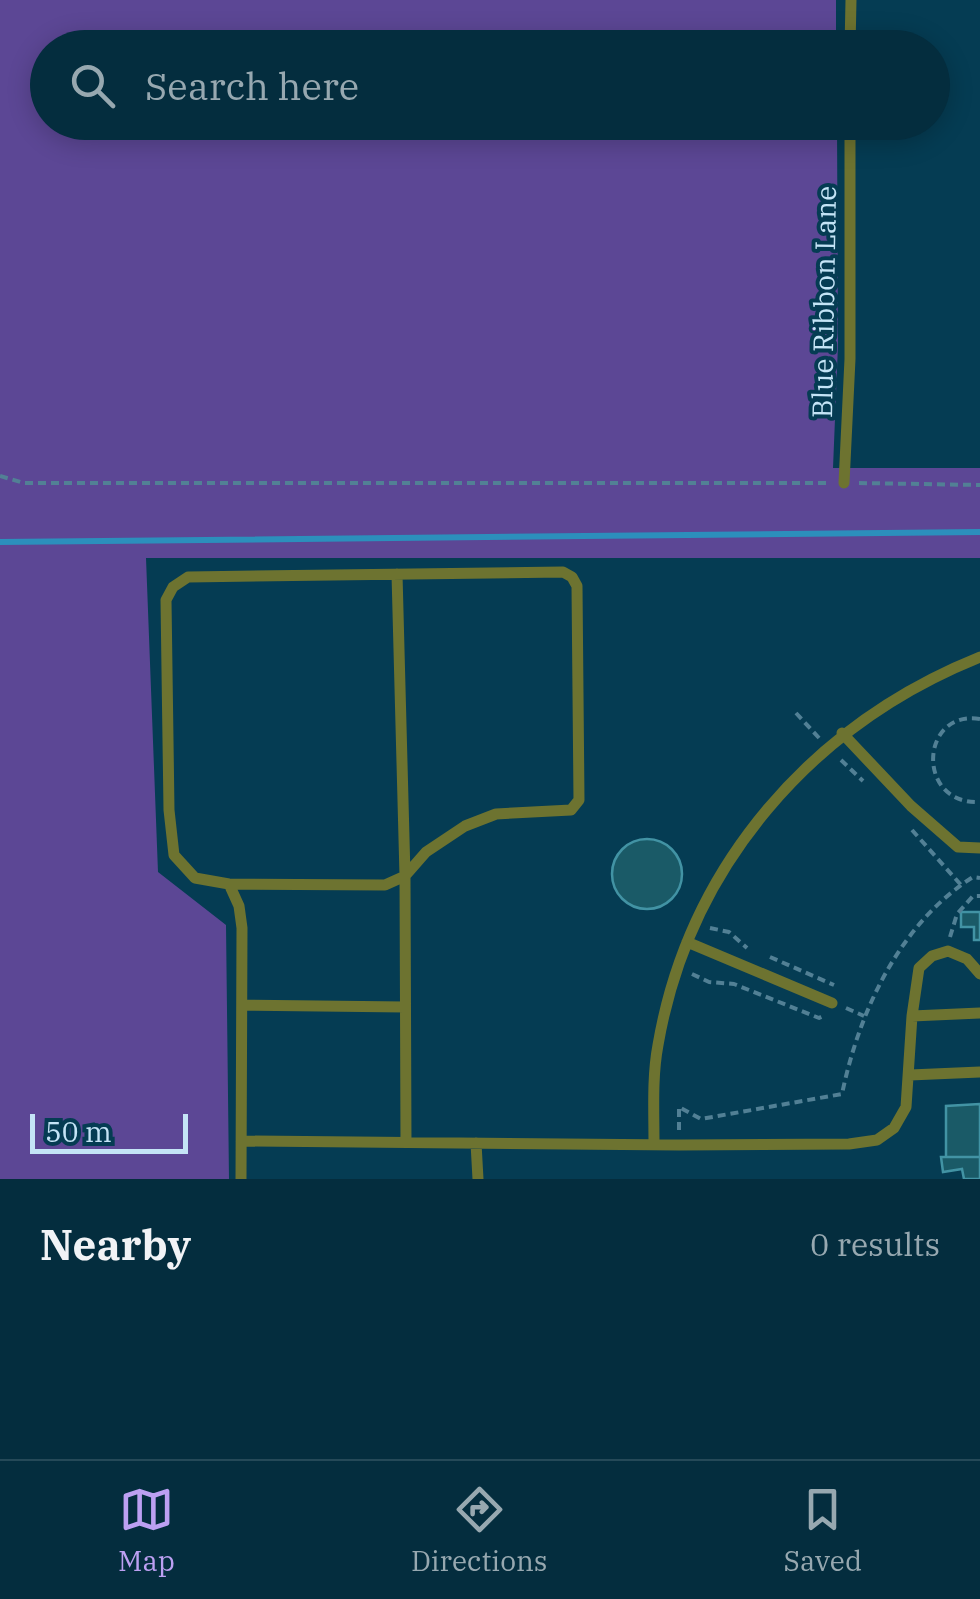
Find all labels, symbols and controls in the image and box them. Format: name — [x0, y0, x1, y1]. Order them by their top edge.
search box — [30, 30, 950, 140]
icon: search — [65, 58, 120, 113]
text: Search here — [145, 61, 359, 110]
street label: Blue Ribbon Lane — [803, 185, 844, 418]
scale bar — [30, 1109, 188, 1154]
text: 50 m — [45, 1113, 112, 1150]
text: Nearby — [40, 1217, 191, 1272]
text: 0 results — [810, 1223, 940, 1265]
tab: Map — [118, 1482, 175, 1579]
tab: Directions — [411, 1482, 548, 1579]
tab: Saved — [784, 1482, 862, 1579]

